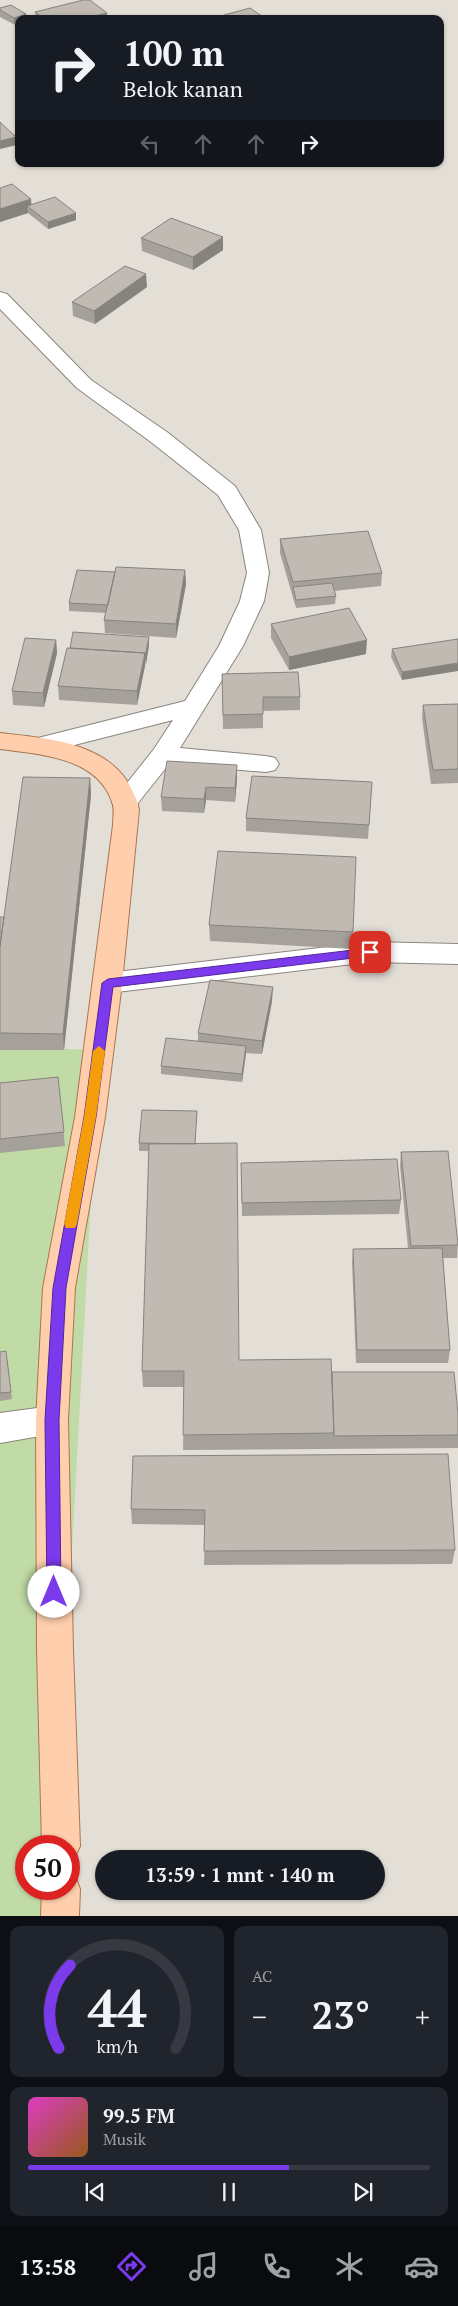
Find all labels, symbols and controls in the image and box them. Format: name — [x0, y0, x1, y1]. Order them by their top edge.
text: 100 m — [123, 30, 224, 76]
icon: right — [40, 35, 105, 100]
text: Belok kanan — [123, 74, 243, 103]
icon: left — [136, 130, 164, 158]
icon: ahead — [189, 130, 217, 158]
icon: ahead — [242, 130, 270, 158]
icon: right — [295, 130, 323, 158]
pin — [349, 931, 391, 973]
icon: arrive — [356, 938, 384, 966]
position arrow — [27, 1565, 79, 1617]
speed limit sign: 50 — [15, 1835, 80, 1900]
text: 13:59 · 1 mnt · 140 m — [145, 1862, 335, 1887]
text: AC — [252, 1965, 272, 1987]
text: 44 — [88, 1973, 147, 2042]
text: 23° — [312, 1990, 370, 2040]
text: − — [252, 1998, 267, 2035]
text: + — [415, 1998, 430, 2035]
text: km/h — [96, 2034, 138, 2058]
text: 99.5 FM — [103, 2103, 175, 2128]
text: Musik — [103, 2128, 146, 2150]
icon: previous — [81, 2178, 109, 2206]
icon: pause — [215, 2178, 243, 2206]
icon: next — [349, 2178, 377, 2206]
icon: directions — [114, 2249, 149, 2284]
icon: music — [186, 2249, 221, 2284]
icon: phone — [259, 2249, 294, 2284]
icon: climate — [332, 2249, 367, 2284]
icon: car — [404, 2249, 439, 2284]
text: 13:58 — [19, 2252, 76, 2281]

